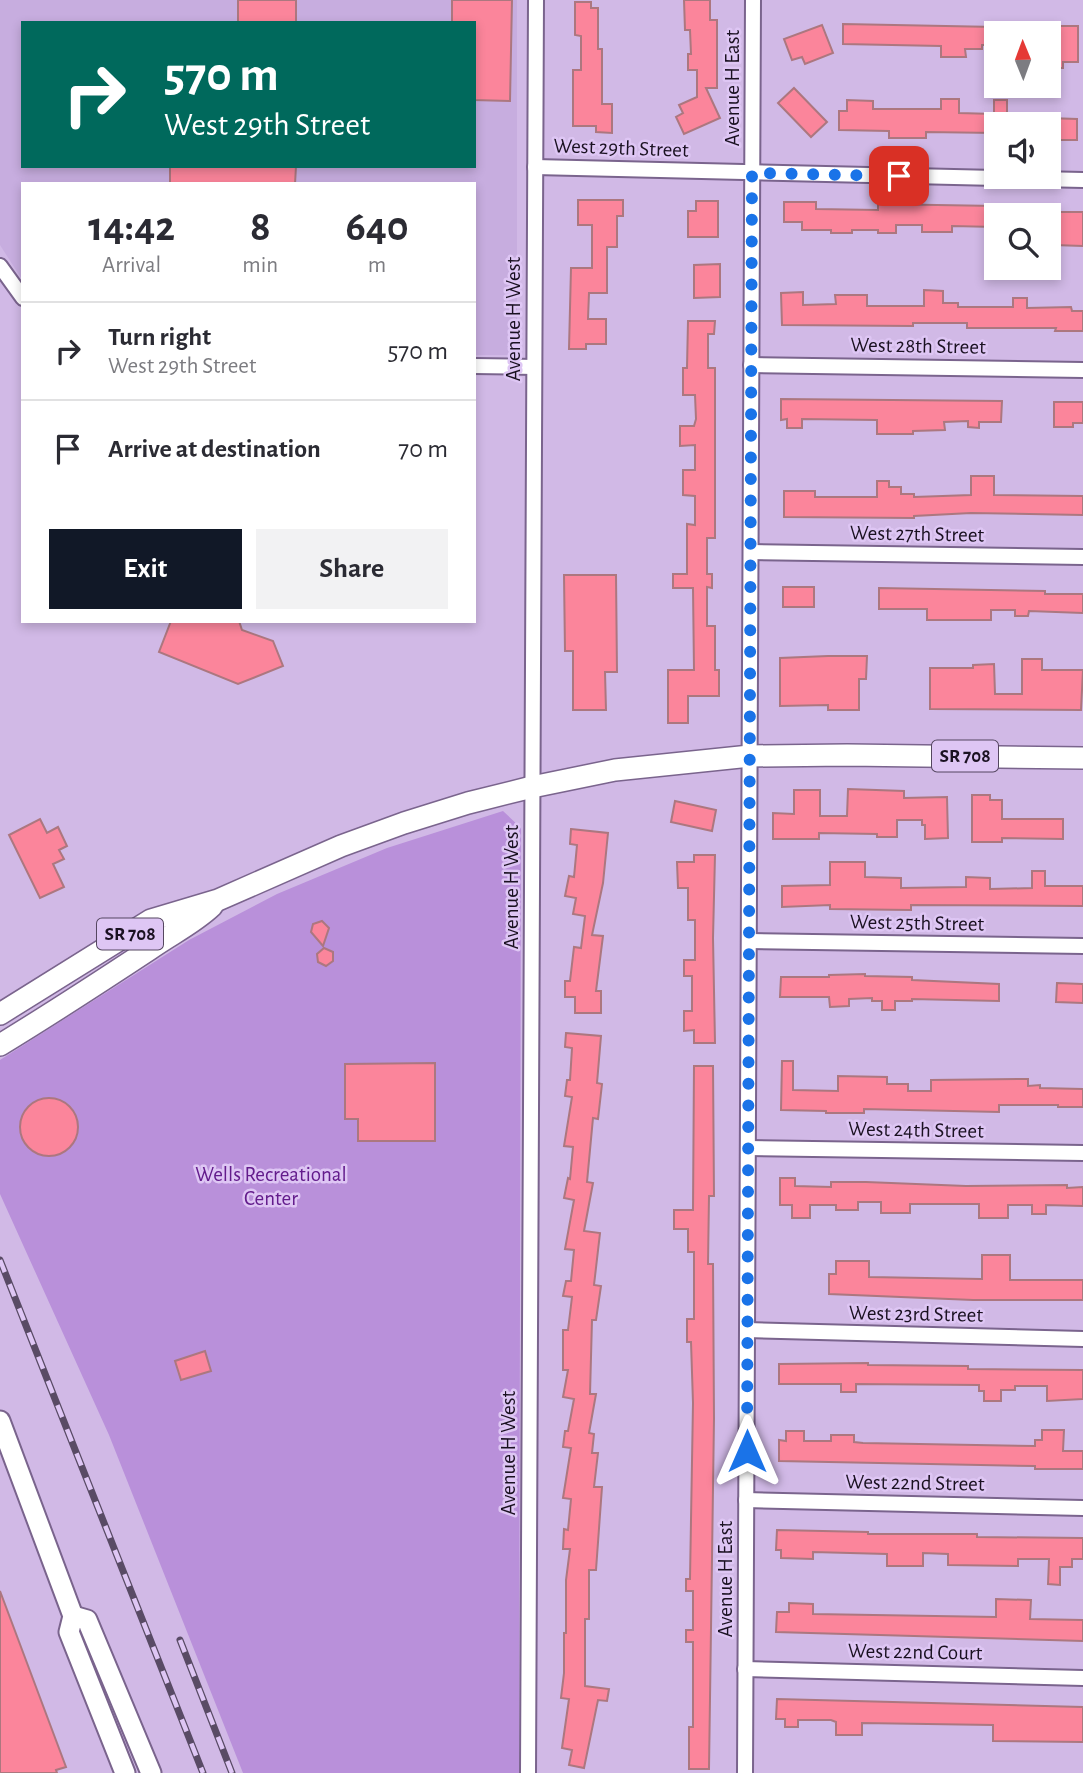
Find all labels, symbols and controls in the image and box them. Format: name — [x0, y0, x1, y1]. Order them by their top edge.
north arrow — [984, 21, 1060, 98]
map controls — [984, 21, 1061, 280]
street label: Avenue H East — [722, 30, 743, 146]
icon: right — [49, 49, 140, 140]
text: 570 m — [164, 51, 279, 100]
text: West 29th Street — [164, 109, 370, 141]
button: sound — [984, 112, 1061, 189]
street label: West 29th Street — [553, 135, 689, 161]
pin — [869, 146, 929, 206]
icon: arrive — [880, 157, 918, 195]
button: search — [984, 203, 1061, 280]
text: 14:42 — [88, 206, 175, 248]
text: 8 — [250, 206, 271, 248]
text: 640 — [345, 206, 409, 248]
text: Arrival — [102, 254, 161, 277]
text: min — [242, 254, 278, 277]
text: m — [368, 254, 386, 277]
street label: Avenue H West — [503, 256, 524, 381]
text: Turn right — [108, 324, 211, 350]
icon: right — [49, 332, 87, 370]
street label: West 28th Street — [850, 334, 986, 358]
text: 570 m — [387, 338, 448, 364]
text: West 29th Street — [108, 355, 256, 378]
icon: arrive — [49, 430, 87, 468]
text: Arrive at destination — [108, 436, 321, 462]
text: 70 m — [398, 436, 448, 462]
street label: West 27th Street — [850, 522, 985, 546]
button: Exit — [49, 529, 242, 609]
button: Share — [256, 529, 448, 609]
road number: SR 708 — [932, 740, 998, 772]
street label: Avenue H West — [501, 824, 522, 949]
street label: West 25th Street — [850, 911, 985, 935]
road number: SR 708 — [97, 918, 163, 950]
street label: West 24th Street — [848, 1118, 984, 1142]
park label: Wells Recreational Center — [195, 1164, 347, 1209]
street label: West 23rd Street — [849, 1302, 984, 1326]
street label: Avenue H West — [498, 1390, 519, 1515]
position arrow — [710, 1414, 784, 1488]
street label: West 22nd Street — [845, 1471, 985, 1495]
street label: Avenue H East — [715, 1521, 736, 1637]
street label: West 22nd Court — [848, 1640, 983, 1664]

